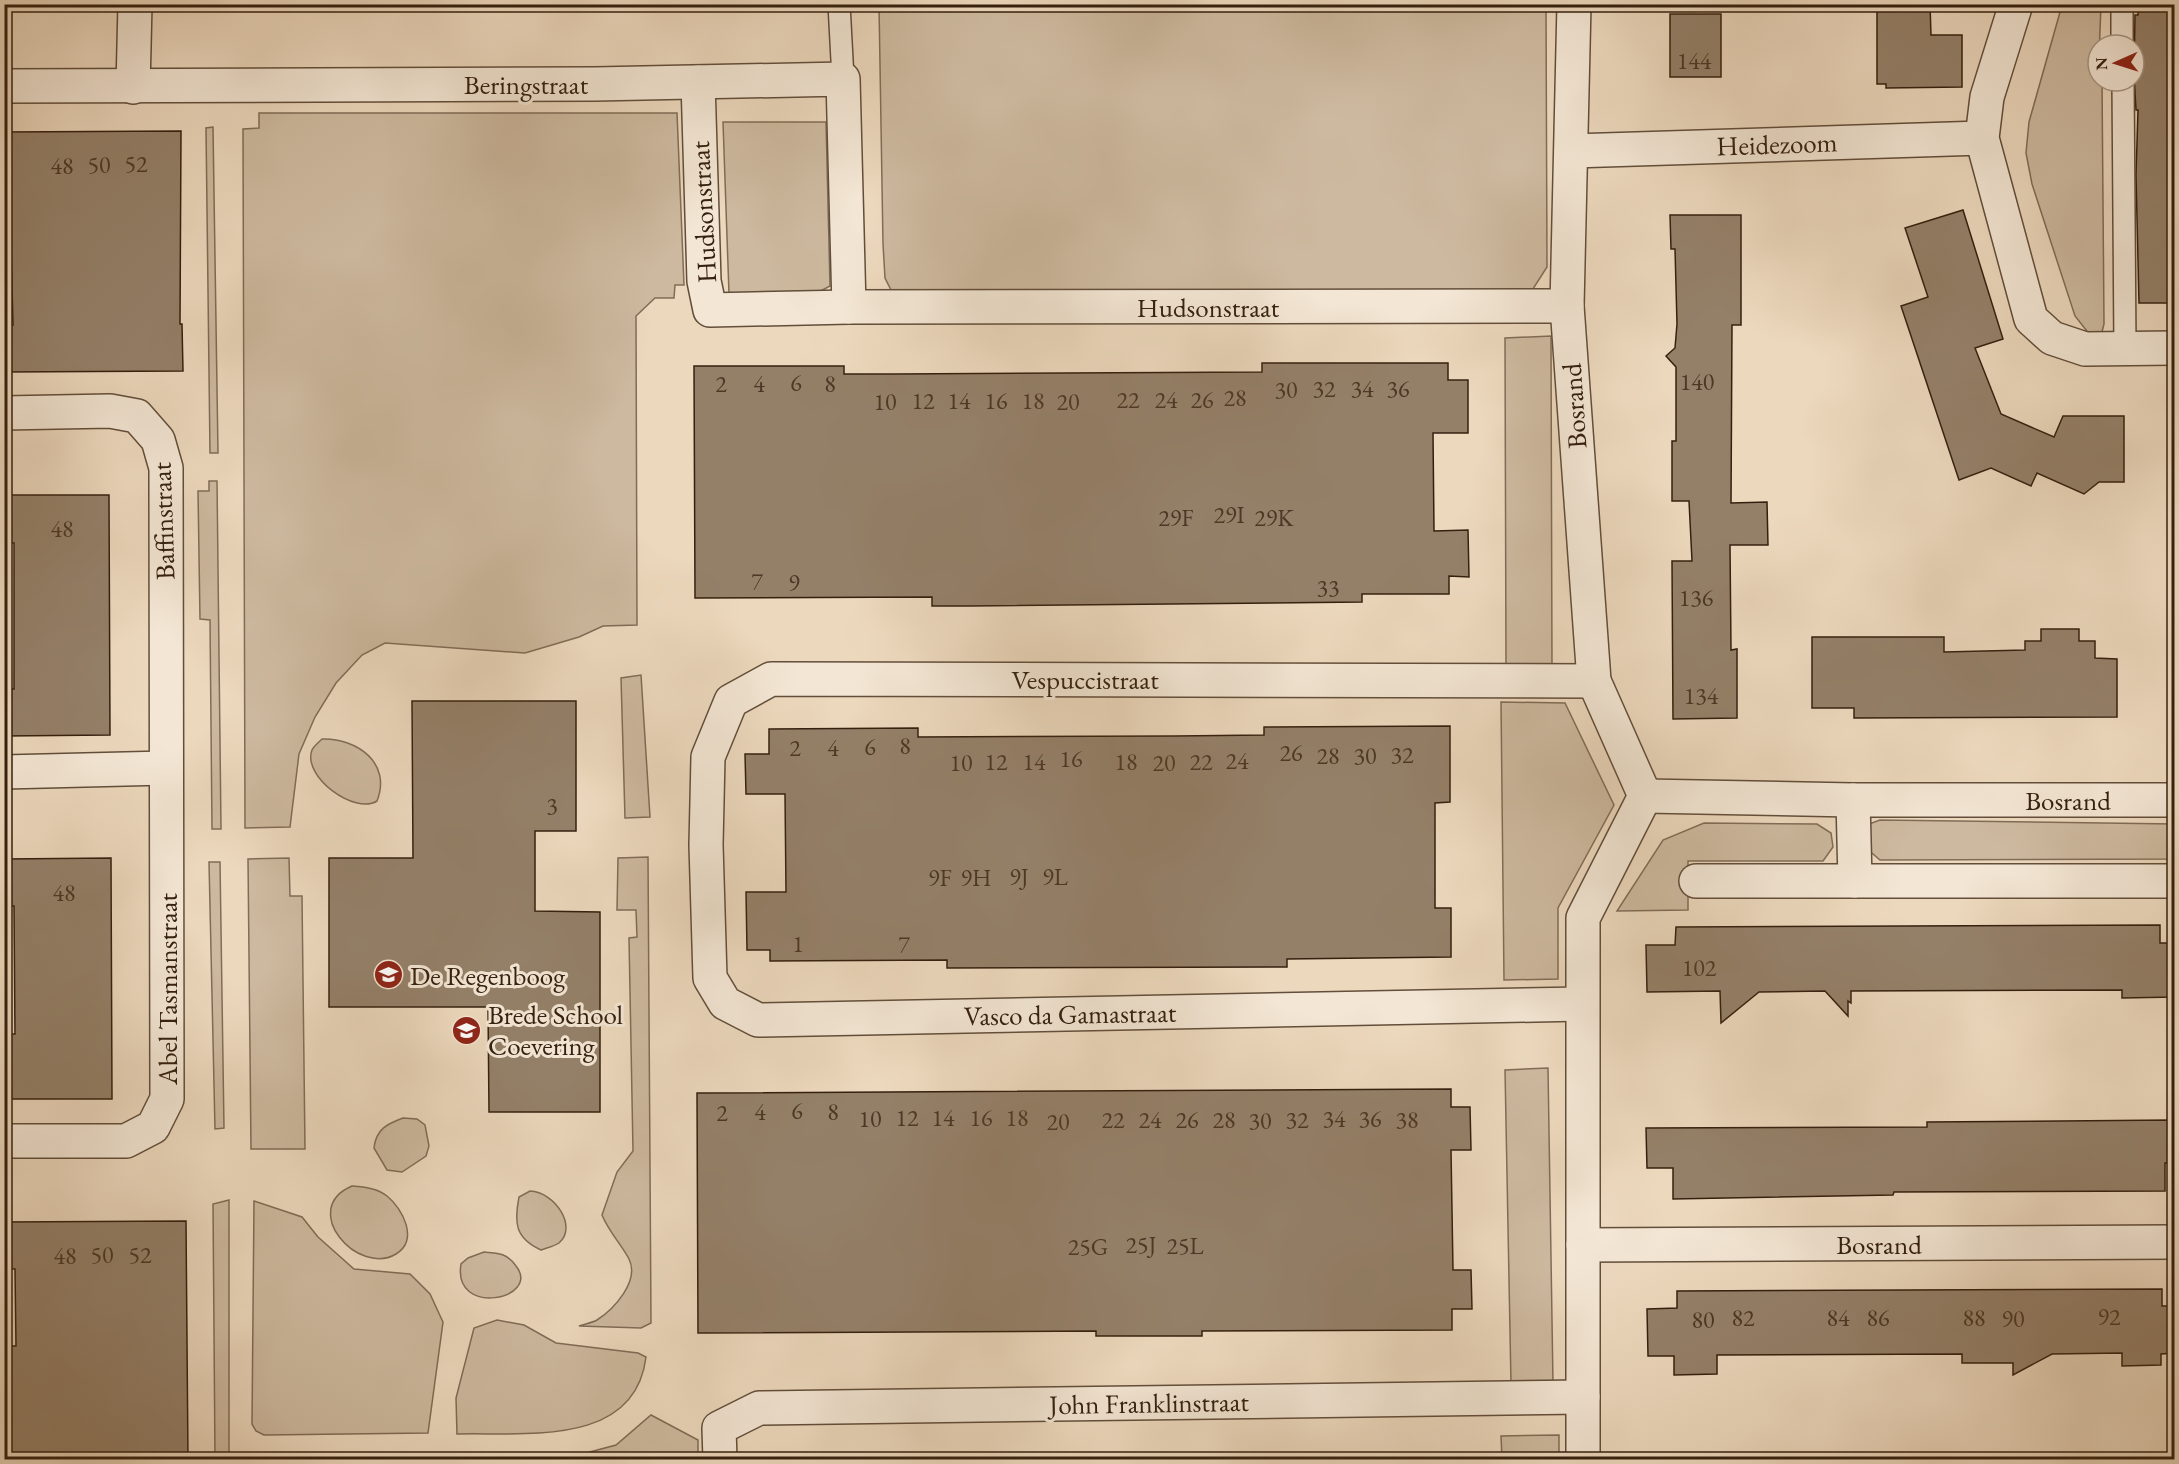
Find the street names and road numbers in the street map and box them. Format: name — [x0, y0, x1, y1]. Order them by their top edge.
street label: Beringstraat — [464, 67, 589, 102]
street label: Heidezoom — [1716, 124, 1838, 164]
street label: Hudsonstraat — [682, 139, 724, 284]
street label: Hudsonstraat — [1137, 290, 1280, 325]
street label: Bosrand — [1554, 362, 1594, 450]
street label: Baffinstraat — [143, 461, 183, 581]
street label: Vespuccistraat — [1011, 662, 1159, 697]
street label: Bosrand — [2025, 783, 2111, 818]
street label: Abel Tasmanstraat — [150, 892, 185, 1086]
street label: Vasco da Gamastraat — [963, 995, 1177, 1033]
street label: Bosrand — [1836, 1227, 1922, 1262]
street label: John Franklinstraat — [1047, 1384, 1250, 1422]

